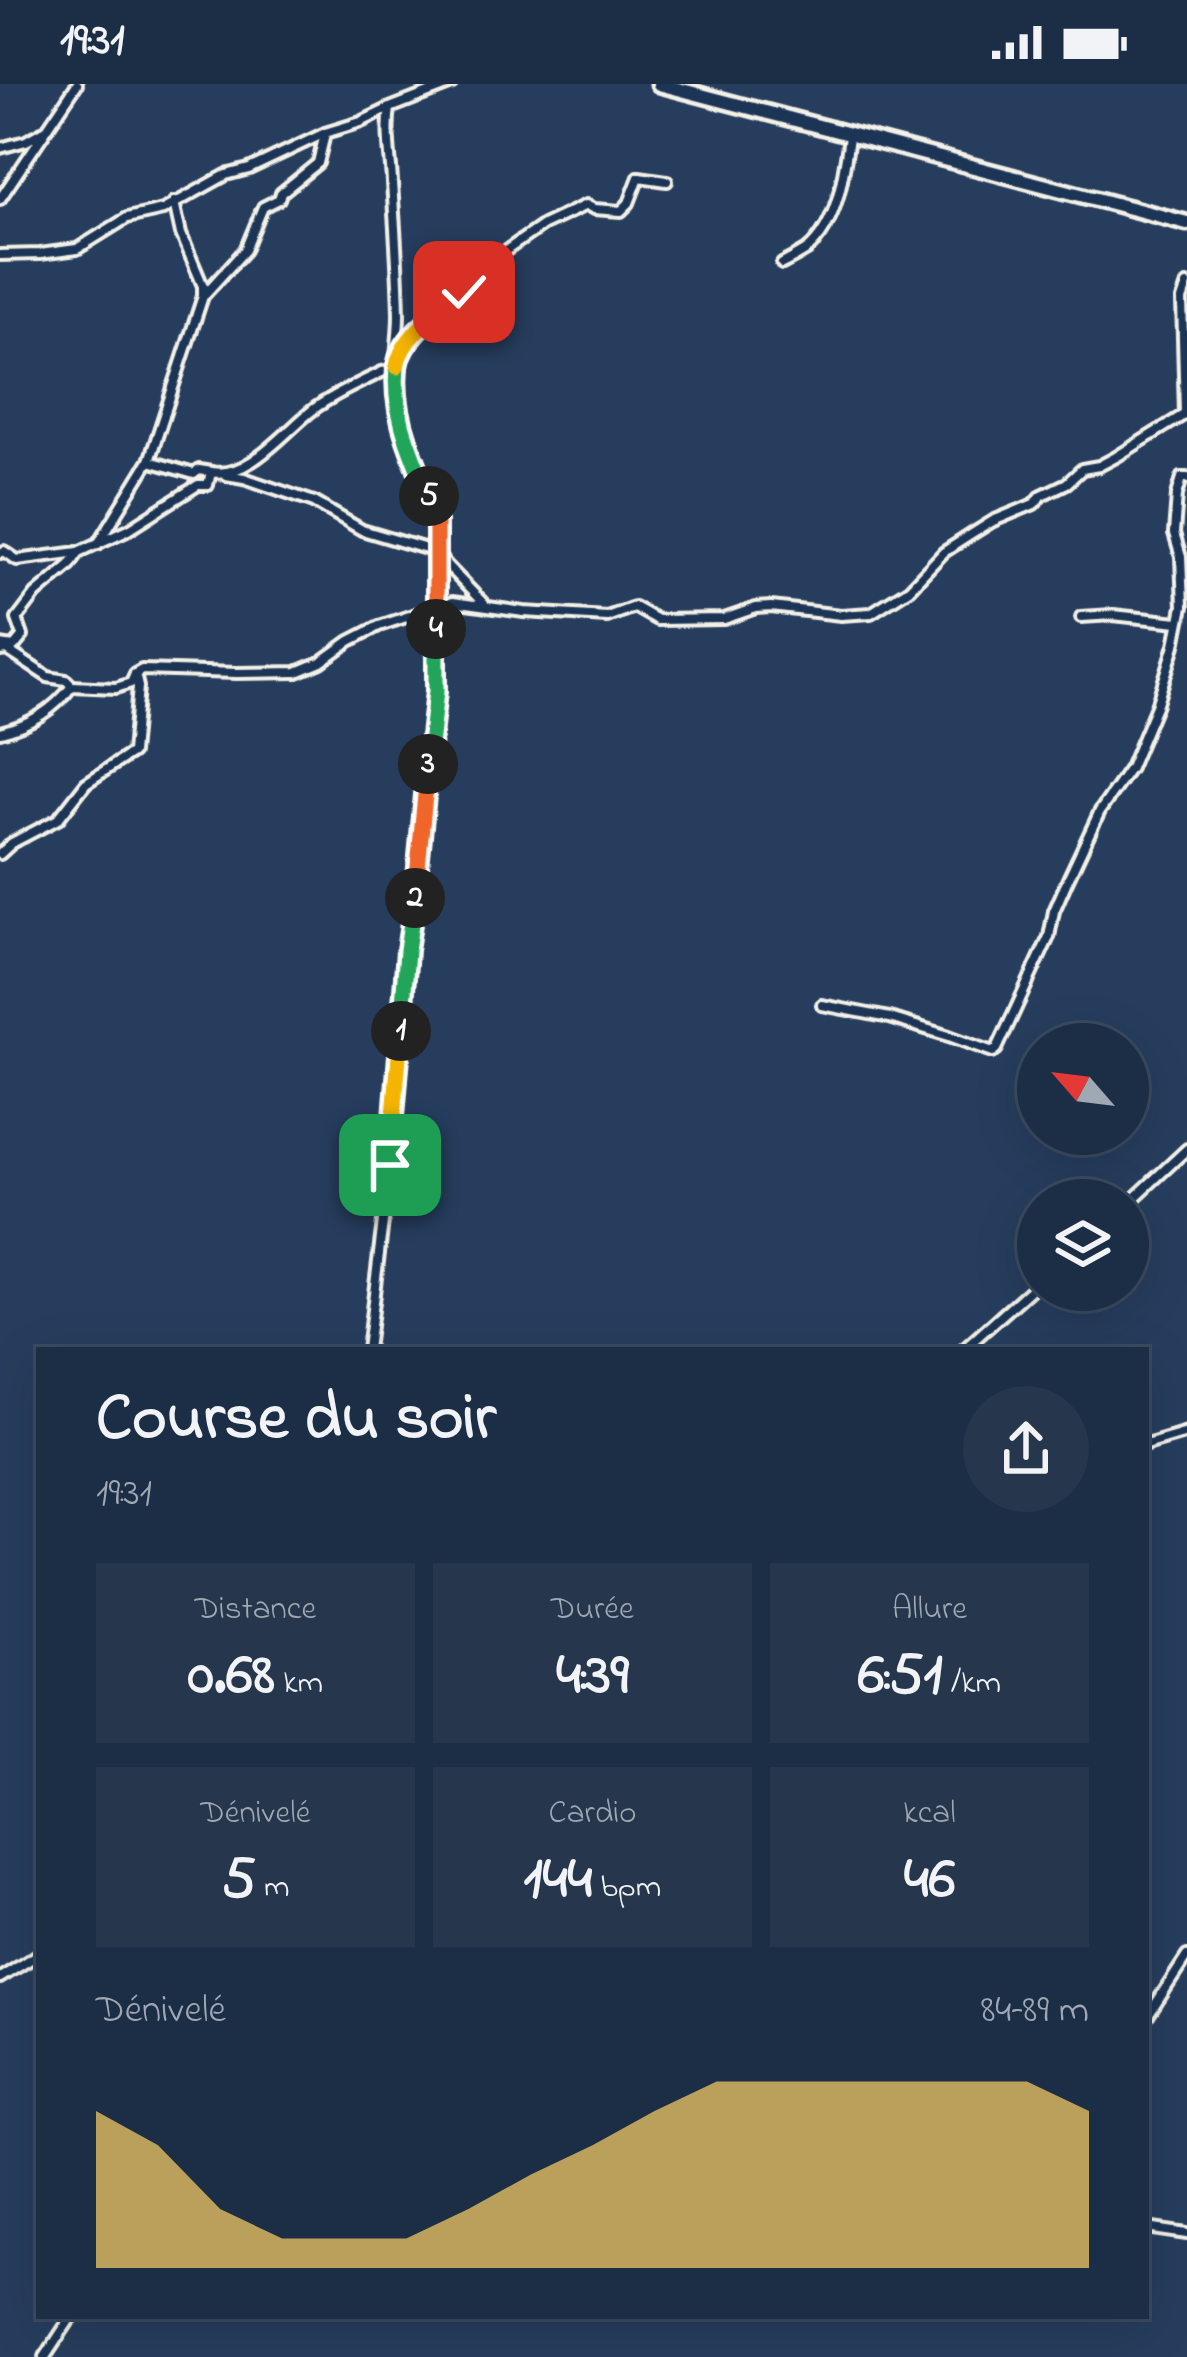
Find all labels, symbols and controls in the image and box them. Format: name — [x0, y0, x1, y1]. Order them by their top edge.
text: 19:31 — [60, 9, 125, 75]
pin — [413, 241, 515, 343]
icon: check — [431, 259, 497, 325]
pin: 5 — [399, 466, 459, 526]
text: 5 — [420, 472, 438, 520]
pin: 4 — [406, 599, 466, 659]
text: 4 — [429, 605, 443, 653]
pin: 3 — [398, 734, 458, 794]
text: 3 — [421, 740, 435, 788]
pin: 2 — [385, 868, 445, 928]
text: 2 — [407, 874, 423, 922]
pin: 1 — [371, 1001, 431, 1061]
text: 1 — [396, 1007, 406, 1055]
north arrow — [1017, 1023, 1149, 1155]
map controls — [1017, 1023, 1149, 1311]
pin — [339, 1114, 441, 1216]
icon: arrive — [357, 1132, 423, 1198]
button: layers — [1017, 1179, 1149, 1311]
text: Course du soir — [96, 1373, 496, 1469]
button: share — [963, 1386, 1089, 1512]
text: 19:31 — [96, 1466, 152, 1523]
text: Distance — [195, 1586, 316, 1634]
text: Durée — [551, 1586, 634, 1634]
text: Allure — [892, 1586, 967, 1634]
text: 0.68 — [188, 1634, 275, 1721]
text: 4:39 — [556, 1634, 629, 1721]
text: 6:51 — [858, 1634, 943, 1721]
text: km — [275, 1660, 323, 1708]
text: /km — [943, 1660, 1001, 1708]
text: Dénivelé — [200, 1790, 311, 1838]
text: Cardio — [549, 1790, 636, 1838]
text: kcal — [903, 1790, 956, 1838]
text: 5 — [221, 1838, 256, 1925]
text: 144 — [524, 1838, 592, 1925]
text: 46 — [904, 1838, 955, 1925]
text: m — [256, 1864, 290, 1912]
text: bpm — [592, 1864, 661, 1912]
text: Dénivelé — [96, 1983, 226, 2040]
text: 84–89 m — [981, 1983, 1089, 2040]

